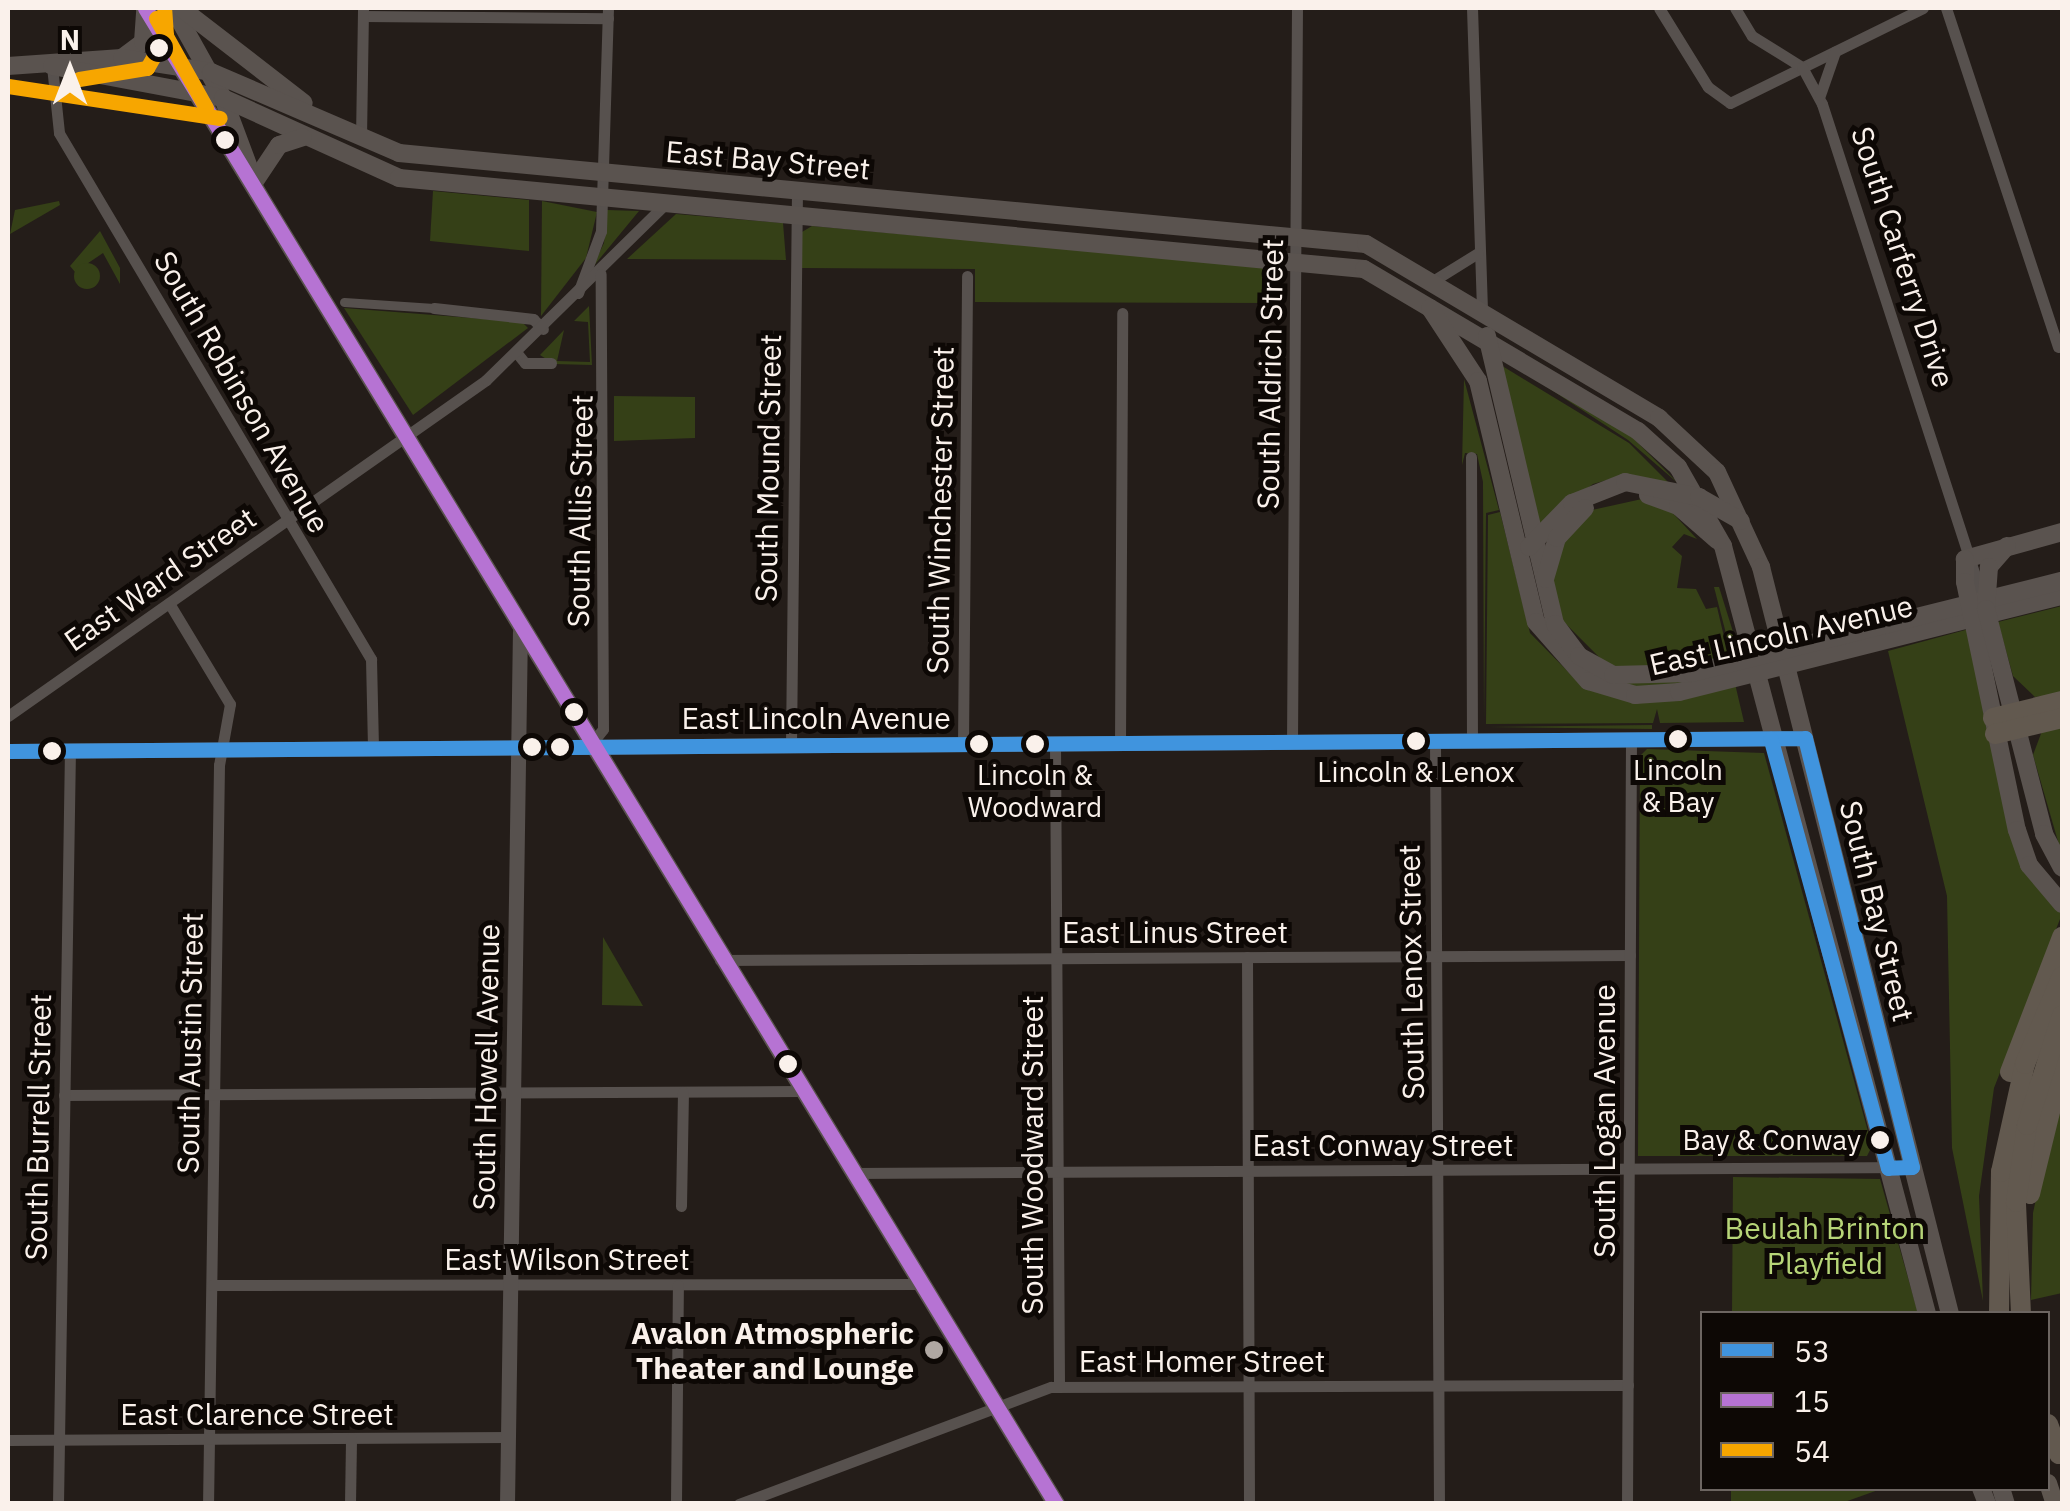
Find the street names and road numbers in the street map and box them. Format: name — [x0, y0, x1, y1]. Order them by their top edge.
street label: South Carferry Drive — [1844, 122, 1962, 392]
street label: East Bay Street — [664, 133, 872, 187]
street label: South Aldrich Street — [1250, 238, 1290, 510]
street label: South Robinson Avenue — [147, 245, 337, 539]
street label: South Mound Street — [748, 334, 788, 602]
street label: South Winchester Street — [919, 346, 961, 674]
street label: South Allis Street — [560, 394, 600, 628]
street label: East Ward Street — [57, 500, 263, 658]
street label: East Lincoln Avenue — [1646, 587, 1916, 683]
street label: East Lincoln Avenue — [681, 700, 951, 736]
street label: South Bay Street — [1832, 797, 1922, 1025]
street label: South Lenox Street — [1391, 844, 1431, 1100]
street label: South Austin Street — [170, 912, 210, 1174]
street label: East Linus Street — [1062, 914, 1288, 950]
street label: South Howell Avenue — [466, 923, 506, 1211]
street label: South Logan Avenue — [1586, 984, 1622, 1258]
street label: South Burrell Street — [18, 993, 58, 1261]
street label: South Woodward Street — [1014, 995, 1050, 1315]
street label: East Conway Street — [1253, 1127, 1513, 1163]
street label: East Wilson Street — [444, 1241, 690, 1277]
street label: East Homer Street — [1079, 1343, 1325, 1379]
street label: East Clarence Street — [120, 1396, 394, 1432]

